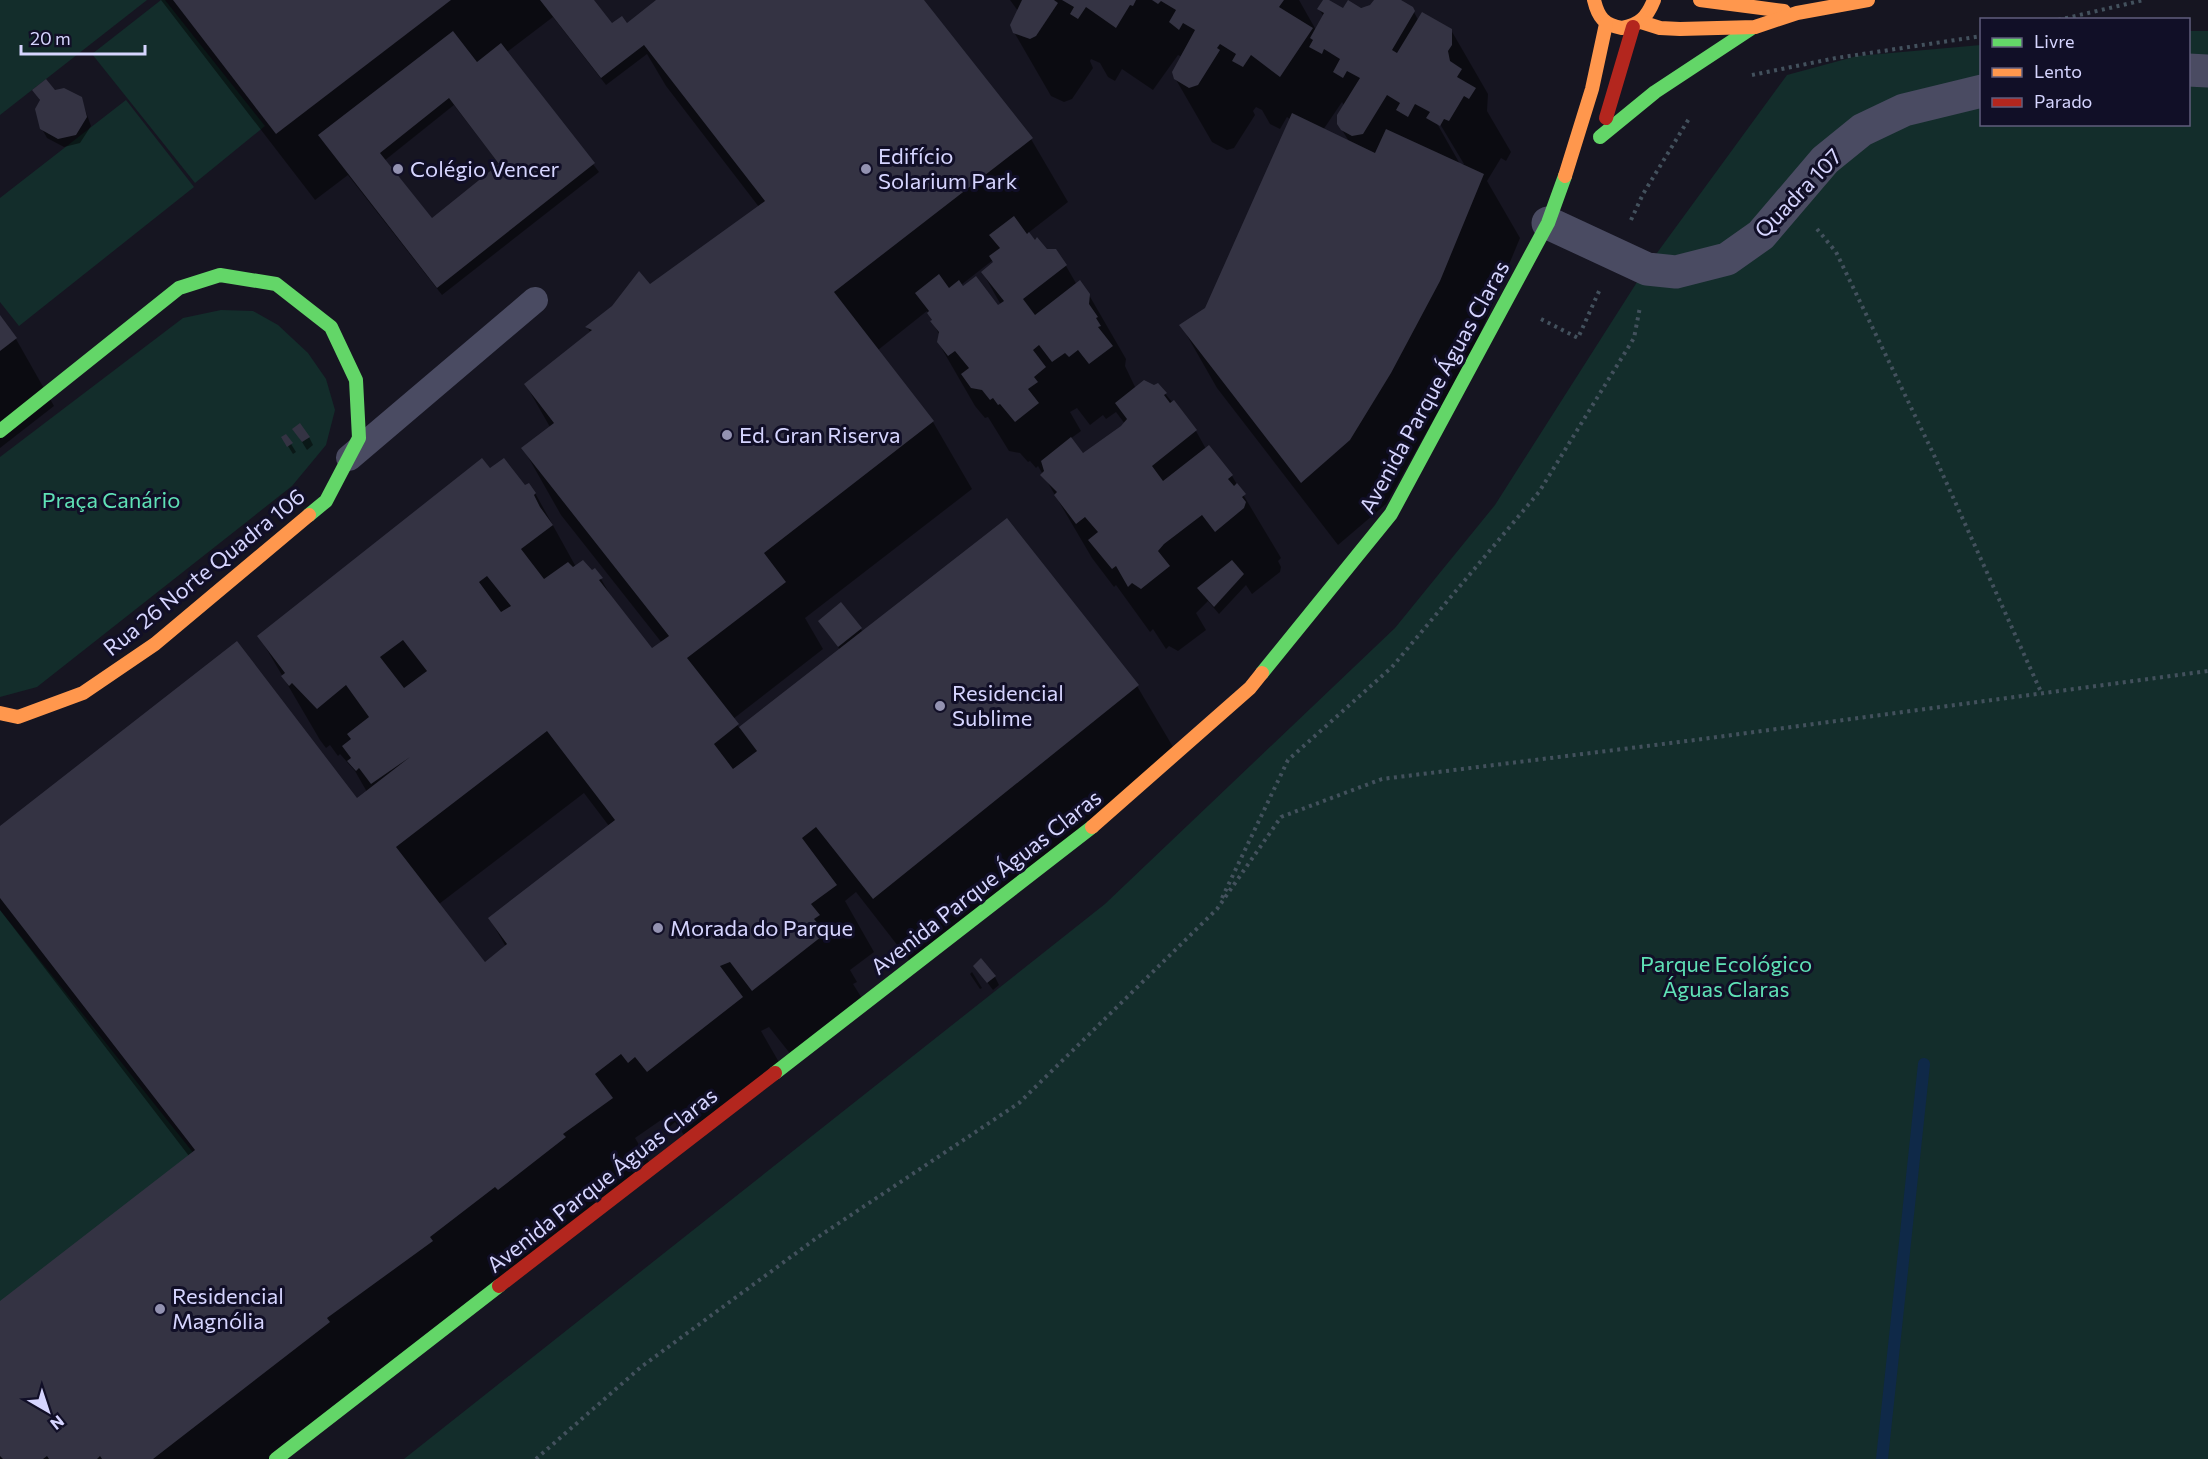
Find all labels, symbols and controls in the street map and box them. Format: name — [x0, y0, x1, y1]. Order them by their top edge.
scale bar — [21, 18, 146, 56]
legend — [1980, 18, 2190, 126]
text: 20 m — [30, 27, 71, 49]
text: Livre — [2034, 30, 2075, 52]
text: Lento — [2034, 60, 2082, 82]
text: Parado — [2034, 90, 2092, 112]
place label: Edifício Solarium Park — [878, 142, 1017, 194]
street label: Quadra 107 — [1748, 142, 1847, 243]
place label: Colégio Vencer — [410, 155, 560, 182]
marker: Colégio Vencer — [391, 162, 405, 176]
marker: Edifício Solarium Park — [859, 162, 873, 176]
street label: Avenida Parque Águas Claras — [1353, 256, 1514, 518]
place label: Ed. Gran Riserva — [739, 421, 901, 448]
marker: Ed. Gran Riserva — [720, 428, 734, 442]
street label: Rua 26 Norte Quadra 106 — [97, 482, 310, 661]
park label: Praça Canário — [42, 486, 180, 513]
place label: Residencial Sublime — [952, 679, 1064, 731]
marker: Residencial Sublime — [933, 699, 947, 713]
street label: Avenida Parque Águas Claras — [865, 783, 1106, 980]
place label: Morada do Parque — [670, 914, 853, 941]
marker: Morada do Parque — [651, 921, 665, 935]
park label: Parque Ecológico Águas Claras — [1640, 950, 1812, 1002]
street label: Avenida Parque Águas Claras — [481, 1081, 722, 1278]
place label: Residencial Magnólia — [172, 1282, 284, 1334]
marker: Residencial Magnólia — [153, 1302, 167, 1316]
north arrow — [18, 1381, 78, 1441]
text: N — [47, 1412, 68, 1434]

